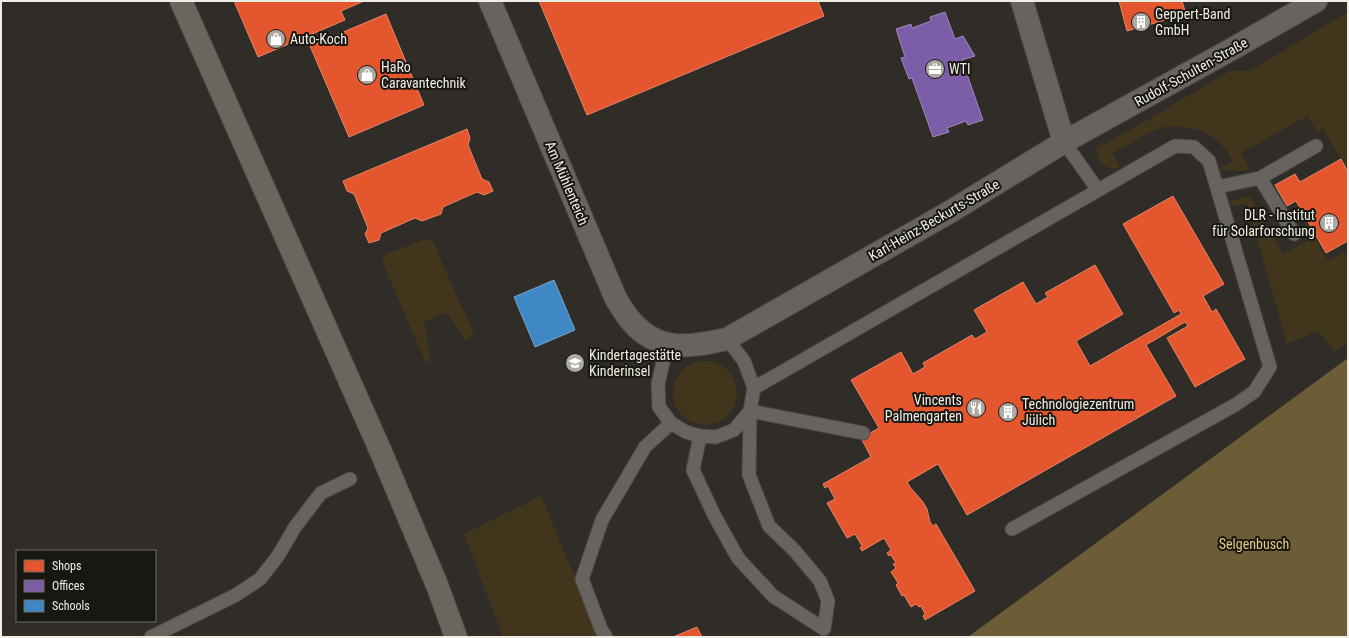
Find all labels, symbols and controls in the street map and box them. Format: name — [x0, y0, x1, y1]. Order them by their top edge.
place label: Geppert-Band GmbH — [1155, 6, 1231, 38]
building icon: Geppert-Band GmbH — [1130, 11, 1152, 33]
shop icon: Auto-Koch — [265, 28, 287, 50]
place label: Auto-Koch — [290, 31, 347, 47]
street label: Rudolf-Schulten-Straße — [1132, 34, 1251, 110]
office icon: WTI — [924, 58, 946, 80]
place label: HaRo Caravantechnik — [381, 59, 467, 91]
place label: WTI — [949, 61, 971, 77]
shop icon: HaRo Caravantechnik — [356, 64, 378, 86]
street label: Am Mühlenteich — [542, 139, 592, 227]
street label: Karl-Heinz-Beckurts-Straße — [866, 176, 1003, 264]
place label: DLR - Institut für Solarforschung — [1212, 207, 1315, 239]
building icon: DLR - Institut für Solarforschung — [1318, 212, 1340, 234]
place label: Kindertagestätte Kinderinsel — [589, 347, 682, 379]
school or university icon: Kindertagestätte Kinderinsel — [564, 352, 586, 374]
place label: Vincents Palmengarten — [885, 392, 962, 424]
place label: Technologiezentrum Jülich — [1022, 396, 1134, 428]
restaurant icon: Vincents Palmengarten — [965, 397, 987, 419]
building icon: Technologiezentrum Jülich — [997, 401, 1019, 423]
park label: Selgenbusch — [1219, 536, 1289, 552]
legend — [16, 550, 156, 622]
text: Shops — [52, 559, 81, 573]
text: Offices — [52, 579, 85, 593]
text: Schools — [52, 599, 90, 613]

